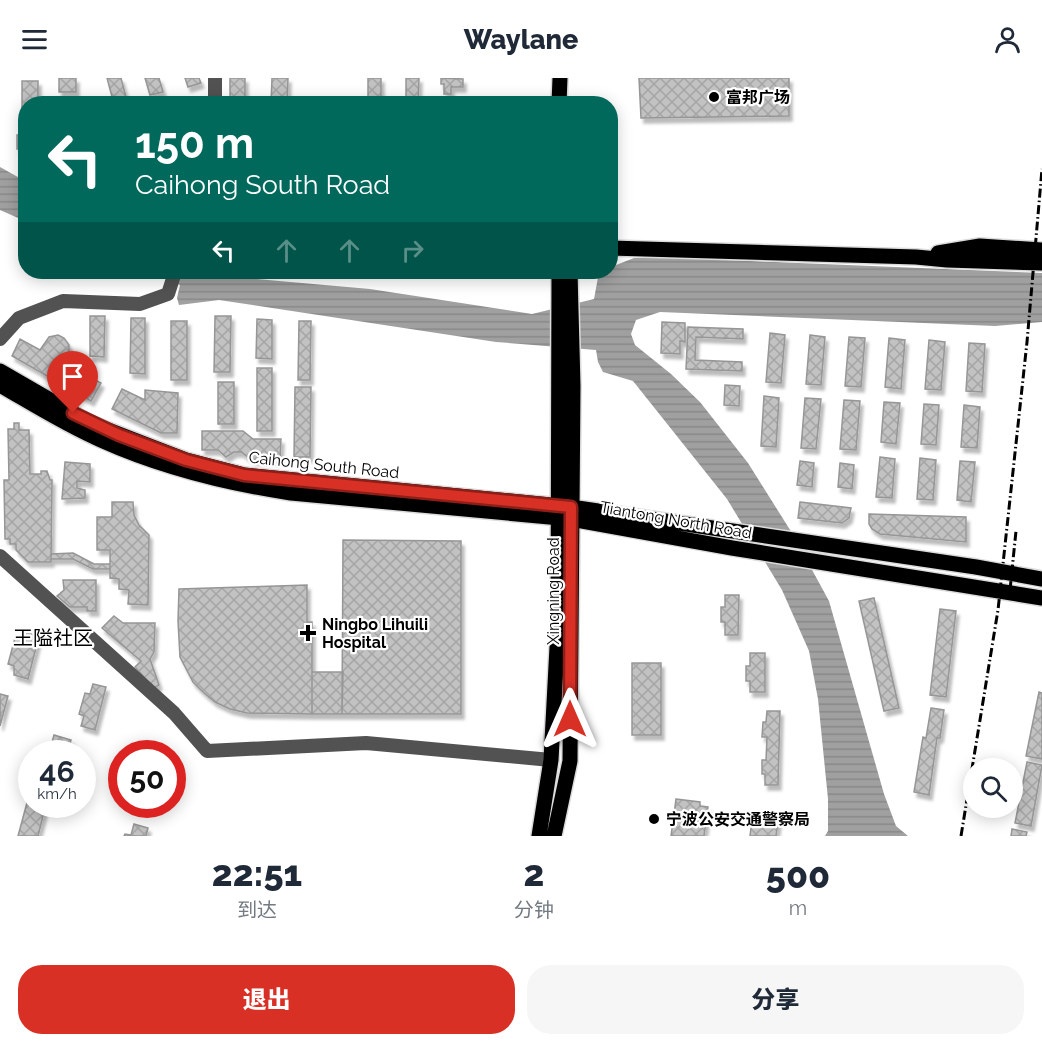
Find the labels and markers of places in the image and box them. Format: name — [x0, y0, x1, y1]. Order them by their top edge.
place label: 富邦广场 — [726, 88, 790, 107]
marker: 富邦广场 — [707, 90, 721, 104]
pin — [47, 351, 98, 413]
place label: Ningbo Lihuili Hospital — [322, 615, 428, 652]
marker: Ningbo Lihuili Hospital — [299, 624, 317, 642]
place label: 宁波公安交通警察局 — [666, 810, 810, 829]
marker: 宁波公安交通警察局 — [647, 812, 661, 826]

